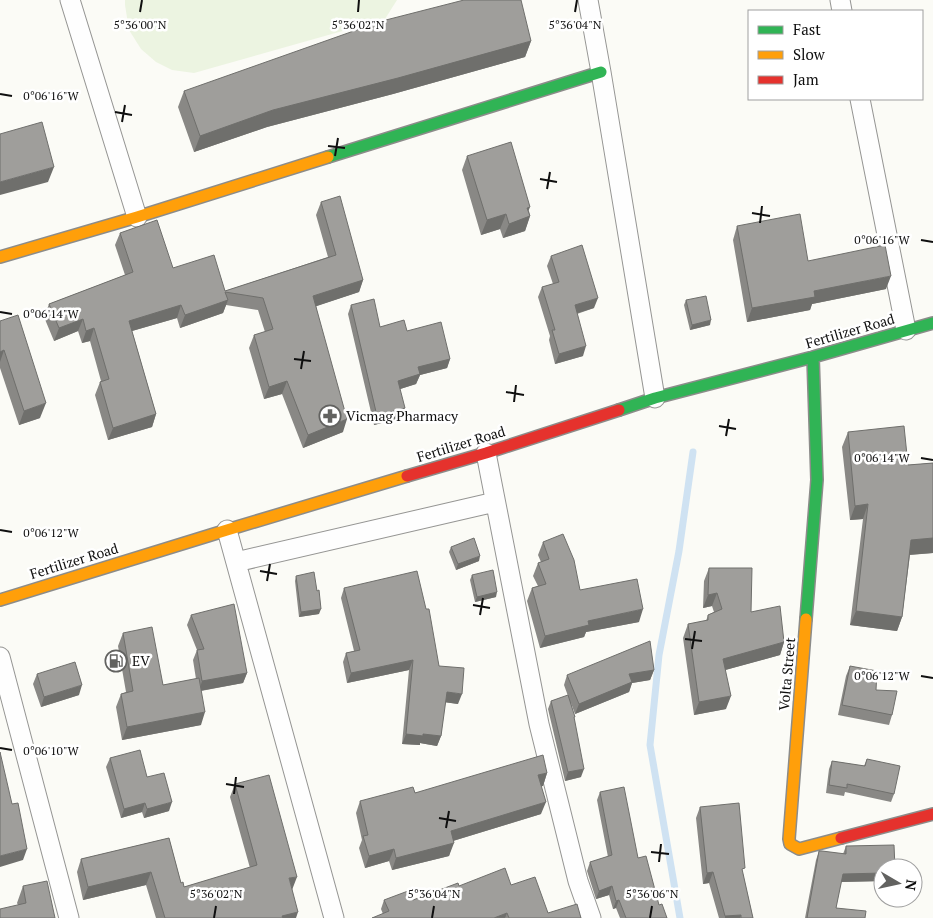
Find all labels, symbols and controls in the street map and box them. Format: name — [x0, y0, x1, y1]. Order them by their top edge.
legend — [748, 10, 923, 100]
text: 5°36'00"N — [113, 17, 167, 32]
text: 5°36'02"N — [331, 17, 385, 32]
text: 5°36'04"N — [548, 17, 602, 32]
text: Fast — [793, 19, 821, 39]
text: Slow — [793, 44, 826, 64]
text: Jam — [793, 69, 819, 89]
text: 0°06'16"W — [23, 88, 80, 103]
text: 0°06'16"W — [854, 232, 911, 247]
text: 0°06'14"W — [23, 306, 80, 321]
street label: Fertilizer Road — [803, 309, 897, 352]
pharmacy icon: Vicmag Pharmacy — [318, 404, 342, 428]
place label: Vicmag Pharmacy — [346, 406, 459, 425]
street label: Fertilizer Road — [414, 421, 508, 466]
text: 0°06'14"W — [854, 450, 911, 465]
text: 0°06'12"W — [23, 525, 80, 540]
street label: Fertilizer Road — [27, 538, 121, 583]
street label: Volta Street — [774, 636, 799, 711]
fuel station icon: EV — [104, 649, 128, 673]
place label: EV — [132, 651, 150, 670]
text: 0°06'12"W — [854, 668, 911, 683]
text: 0°06'10"W — [23, 743, 80, 758]
north arrow — [873, 858, 923, 908]
text: N — [901, 878, 922, 892]
text: 5°36'02"N — [189, 886, 243, 901]
text: 5°36'04"N — [407, 886, 461, 901]
text: 5°36'06"N — [625, 886, 679, 901]

